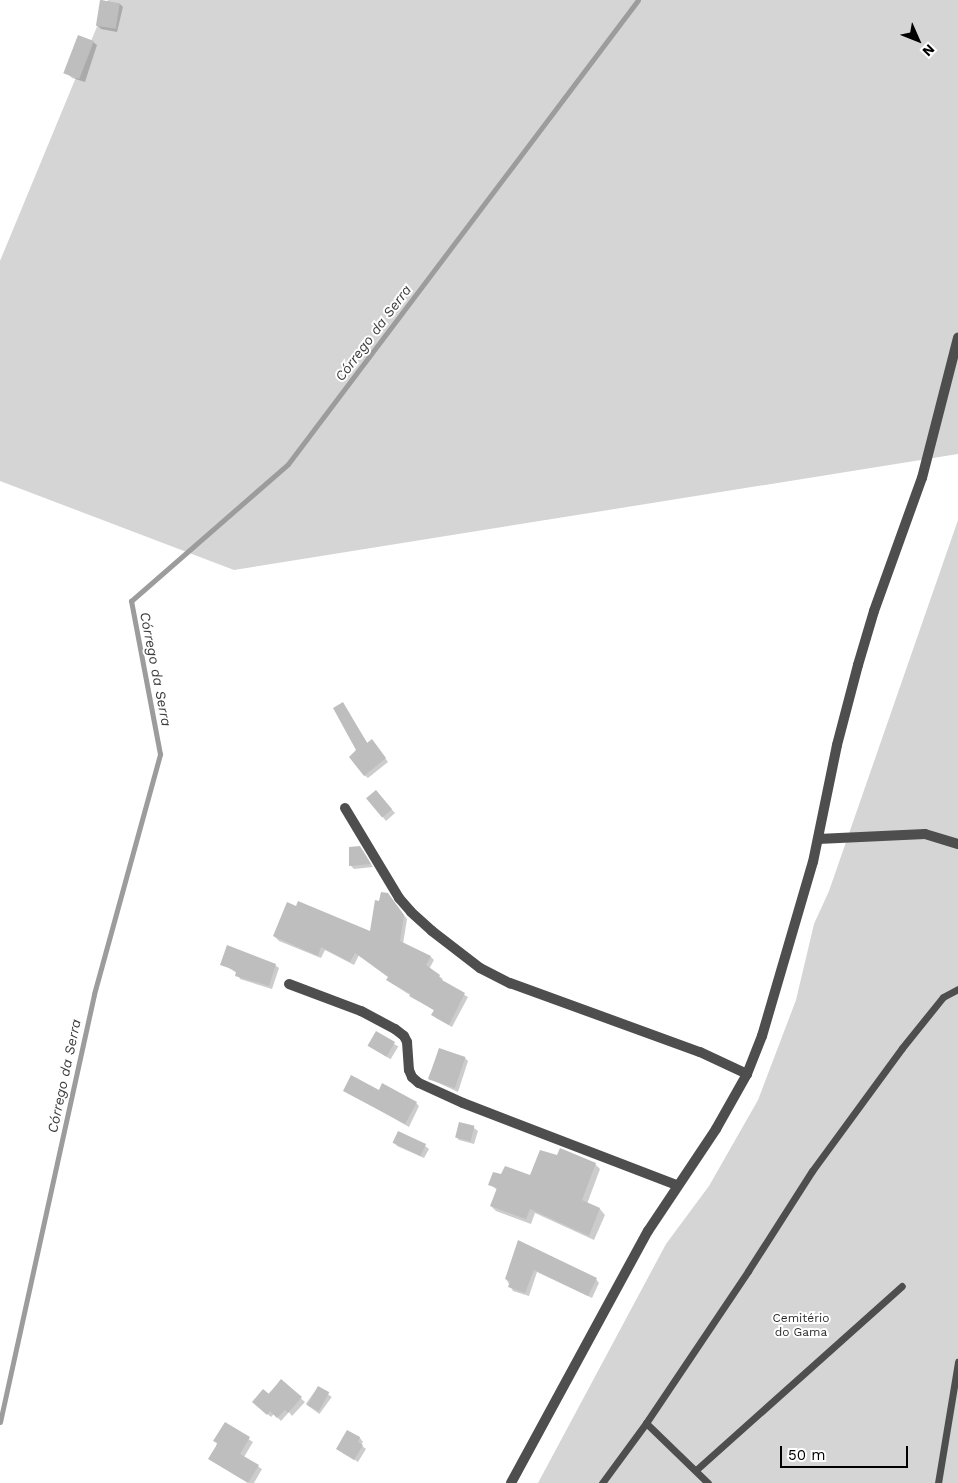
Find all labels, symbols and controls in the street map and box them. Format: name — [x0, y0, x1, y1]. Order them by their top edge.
north arrow — [893, 15, 943, 65]
text: N — [919, 41, 938, 60]
water label: Córrego da Serra — [331, 282, 415, 384]
water label: Córrego da Serra — [137, 610, 175, 728]
water label: Córrego da Serra — [44, 1017, 84, 1135]
park label: Cemitério do Gama — [772, 1312, 830, 1340]
scale bar — [783, 1436, 910, 1468]
text: 50 m — [788, 1446, 825, 1464]

